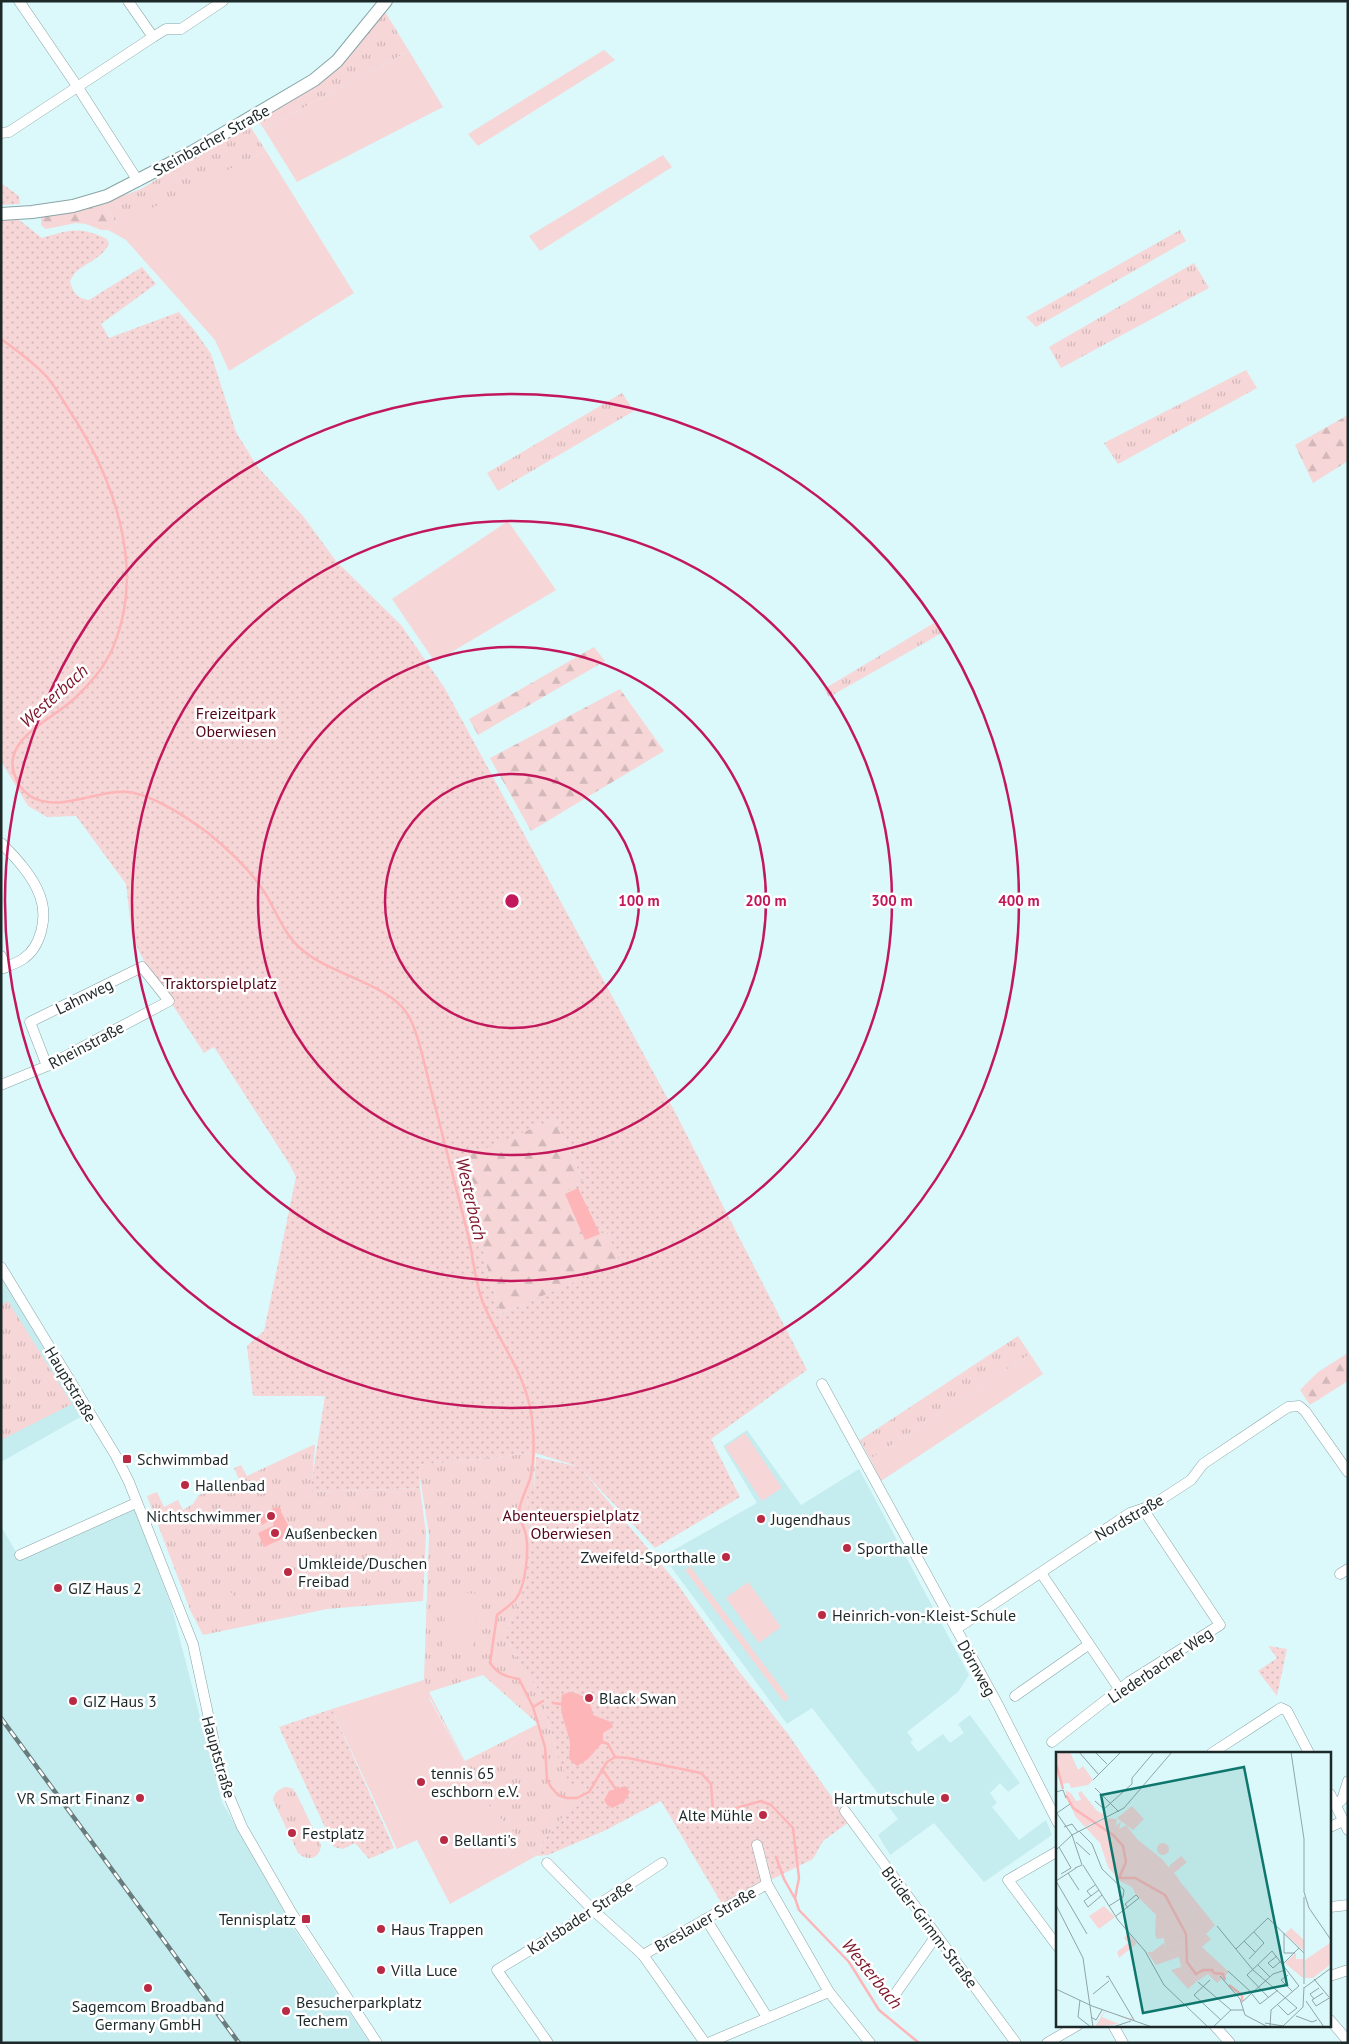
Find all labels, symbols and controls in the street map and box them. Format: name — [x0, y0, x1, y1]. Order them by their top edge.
street label: Steinbacher Straße — [149, 100, 273, 180]
water label: Westerbach — [15, 659, 93, 732]
park label: Freizeitpark Oberwiesen — [196, 703, 277, 741]
text: 100 m — [618, 891, 660, 910]
text: 200 m — [745, 891, 787, 910]
text: 300 m — [871, 891, 913, 910]
text: 400 m — [998, 891, 1040, 910]
centre of rings — [503, 892, 521, 910]
park label: Traktorspielplatz — [163, 973, 277, 993]
street label: Lahnweg — [52, 974, 116, 1018]
street label: Rheinstraße — [45, 1017, 127, 1073]
water label: Westerbach — [451, 1155, 492, 1243]
street label: Hauptstraße — [41, 1343, 101, 1425]
place label: Schwimmbad — [137, 1449, 229, 1469]
marker: Schwimmbad — [121, 1453, 133, 1465]
place label: Hallenbad — [195, 1475, 265, 1495]
marker: Hallenbad — [179, 1479, 191, 1491]
street label: Nordstraße — [1091, 1489, 1167, 1545]
park label: Abenteuerspielplatz Oberwiesen — [503, 1505, 639, 1543]
place label: Nichtschwimmer — [146, 1506, 262, 1526]
place label: Jugendhaus — [770, 1509, 851, 1529]
marker: Nichtschwimmer — [265, 1510, 277, 1522]
marker: Jugendhaus — [755, 1513, 767, 1525]
place label: Außenbecken — [285, 1523, 378, 1543]
marker: Außenbecken — [269, 1527, 281, 1539]
place label: Sporthalle — [857, 1538, 928, 1558]
marker: Sporthalle — [841, 1542, 853, 1554]
place label: Zweifeld-Sporthalle — [580, 1547, 716, 1567]
marker: Zweifeld-Sporthalle — [720, 1551, 732, 1563]
place label: Umkleide/Duschen Freibad — [298, 1553, 427, 1591]
marker: Umkleide/Duschen Freibad — [282, 1566, 294, 1578]
place label: GIZ Haus 2 — [68, 1578, 142, 1598]
marker: GIZ Haus 2 — [52, 1582, 64, 1594]
place label: Heinrich-von-Kleist-Schule — [832, 1605, 1016, 1625]
marker: Heinrich-von-Kleist-Schule — [816, 1609, 828, 1621]
street label: Liederbacher Weg — [1104, 1623, 1216, 1707]
street label: Dörnweg — [953, 1636, 1001, 1700]
place label: Black Swan — [599, 1688, 677, 1708]
place label: GIZ Haus 3 — [83, 1691, 157, 1711]
marker: Black Swan — [583, 1692, 595, 1704]
marker: GIZ Haus 3 — [67, 1695, 79, 1707]
street label: Hauptstraße — [198, 1714, 240, 1800]
inset map — [1056, 1752, 1332, 2026]
place label: tennis 65 eschborn e.V. — [431, 1763, 519, 1801]
marker: tennis 65 eschborn e.V. — [415, 1776, 427, 1788]
place label: VR Smart Finanz — [16, 1788, 130, 1808]
place label: Hartmutschule — [834, 1788, 935, 1808]
marker: VR Smart Finanz — [134, 1792, 146, 1804]
marker: Hartmutschule — [939, 1792, 951, 1804]
place label: Alte Mühle — [678, 1805, 753, 1825]
marker: Alte Mühle — [757, 1809, 769, 1821]
place label: Festplatz — [302, 1823, 364, 1843]
marker: Festplatz — [286, 1827, 298, 1839]
place label: Bellanti's — [454, 1830, 517, 1850]
marker: Bellanti's — [438, 1834, 450, 1846]
street label: Brüder-Grimm-Straße — [878, 1862, 982, 1992]
street label: Karlsbader Straße — [523, 1875, 637, 1959]
street label: Breslauer Straße — [651, 1882, 759, 1956]
place label: Tennisplatz — [219, 1909, 296, 1929]
marker: Tennisplatz — [300, 1913, 312, 1925]
place label: Haus Trappen — [391, 1919, 484, 1939]
marker: Haus Trappen — [375, 1923, 387, 1935]
water label: Westerbach — [837, 1934, 908, 2014]
place label: Villa Luce — [390, 1960, 457, 1980]
marker: Villa Luce — [375, 1964, 387, 1976]
marker: Sagemcom Broadband Germany GmbH — [142, 1982, 154, 1994]
place label: Besucherparkplatz Techem — [296, 1992, 422, 2030]
place label: Sagemcom Broadband Germany GmbH — [72, 1996, 224, 2034]
marker: Besucherparkplatz Techem — [280, 2005, 292, 2017]

